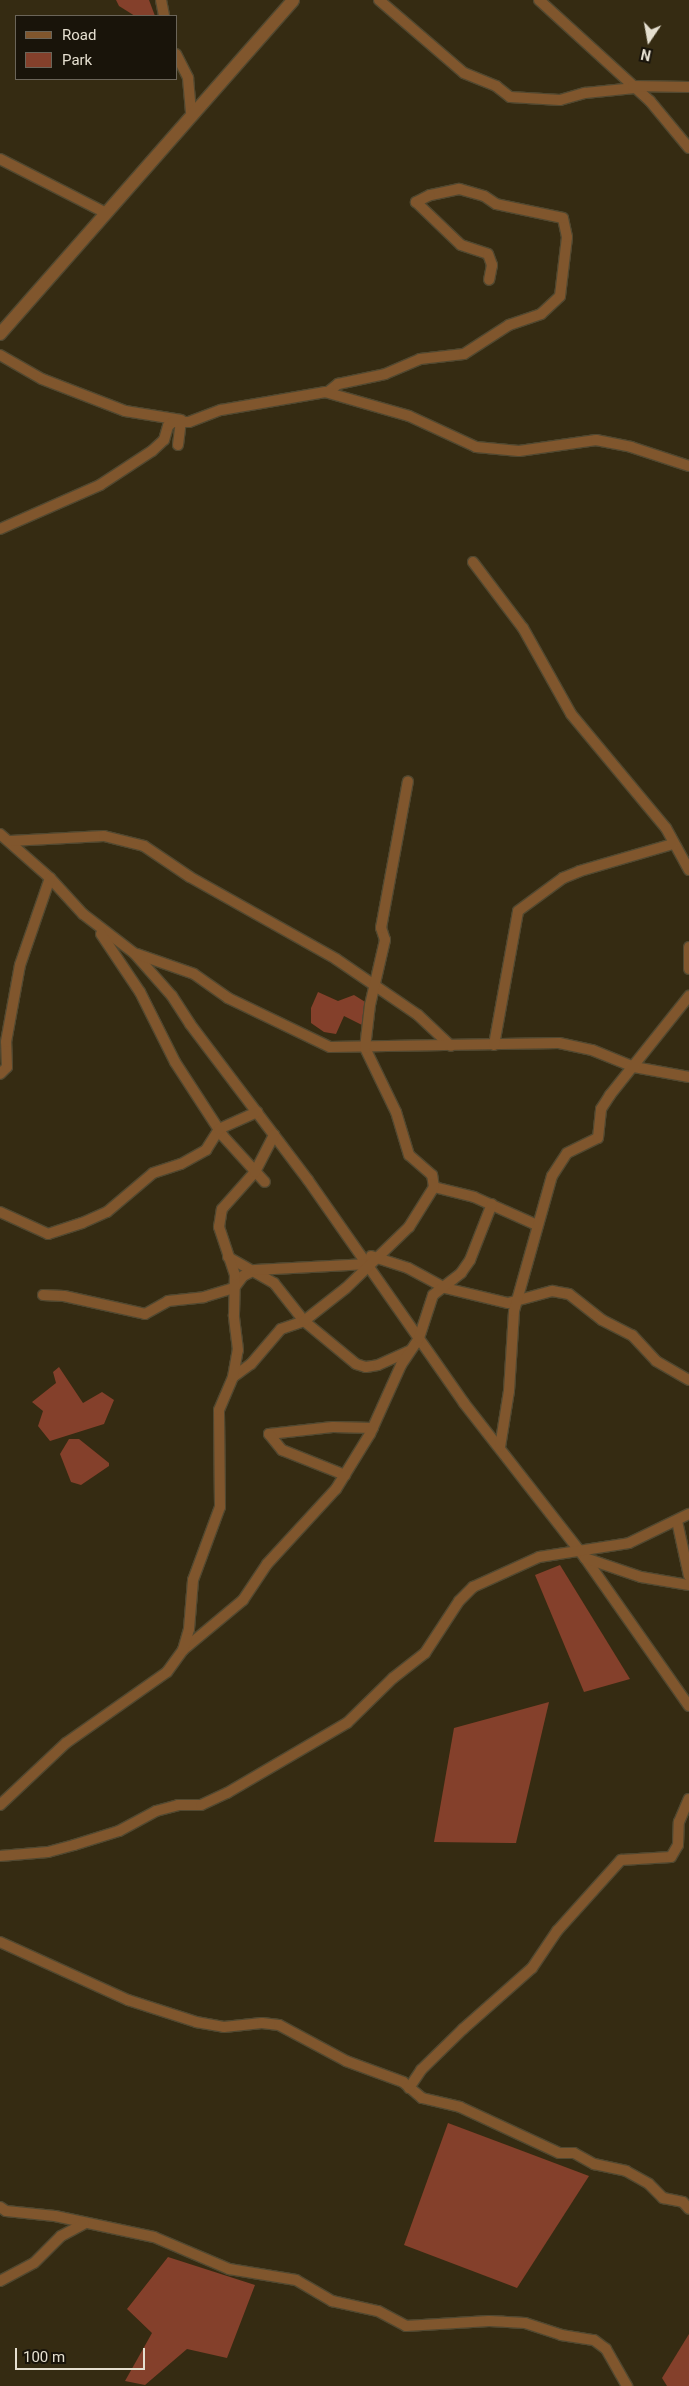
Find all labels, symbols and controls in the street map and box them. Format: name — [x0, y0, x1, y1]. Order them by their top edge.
legend — [15, 15, 178, 80]
north arrow — [624, 15, 674, 65]
text: Road — [62, 26, 96, 44]
text: N — [639, 46, 652, 64]
text: Park — [62, 51, 92, 69]
scale bar — [18, 2338, 148, 2370]
text: 100 m — [23, 2348, 65, 2366]

